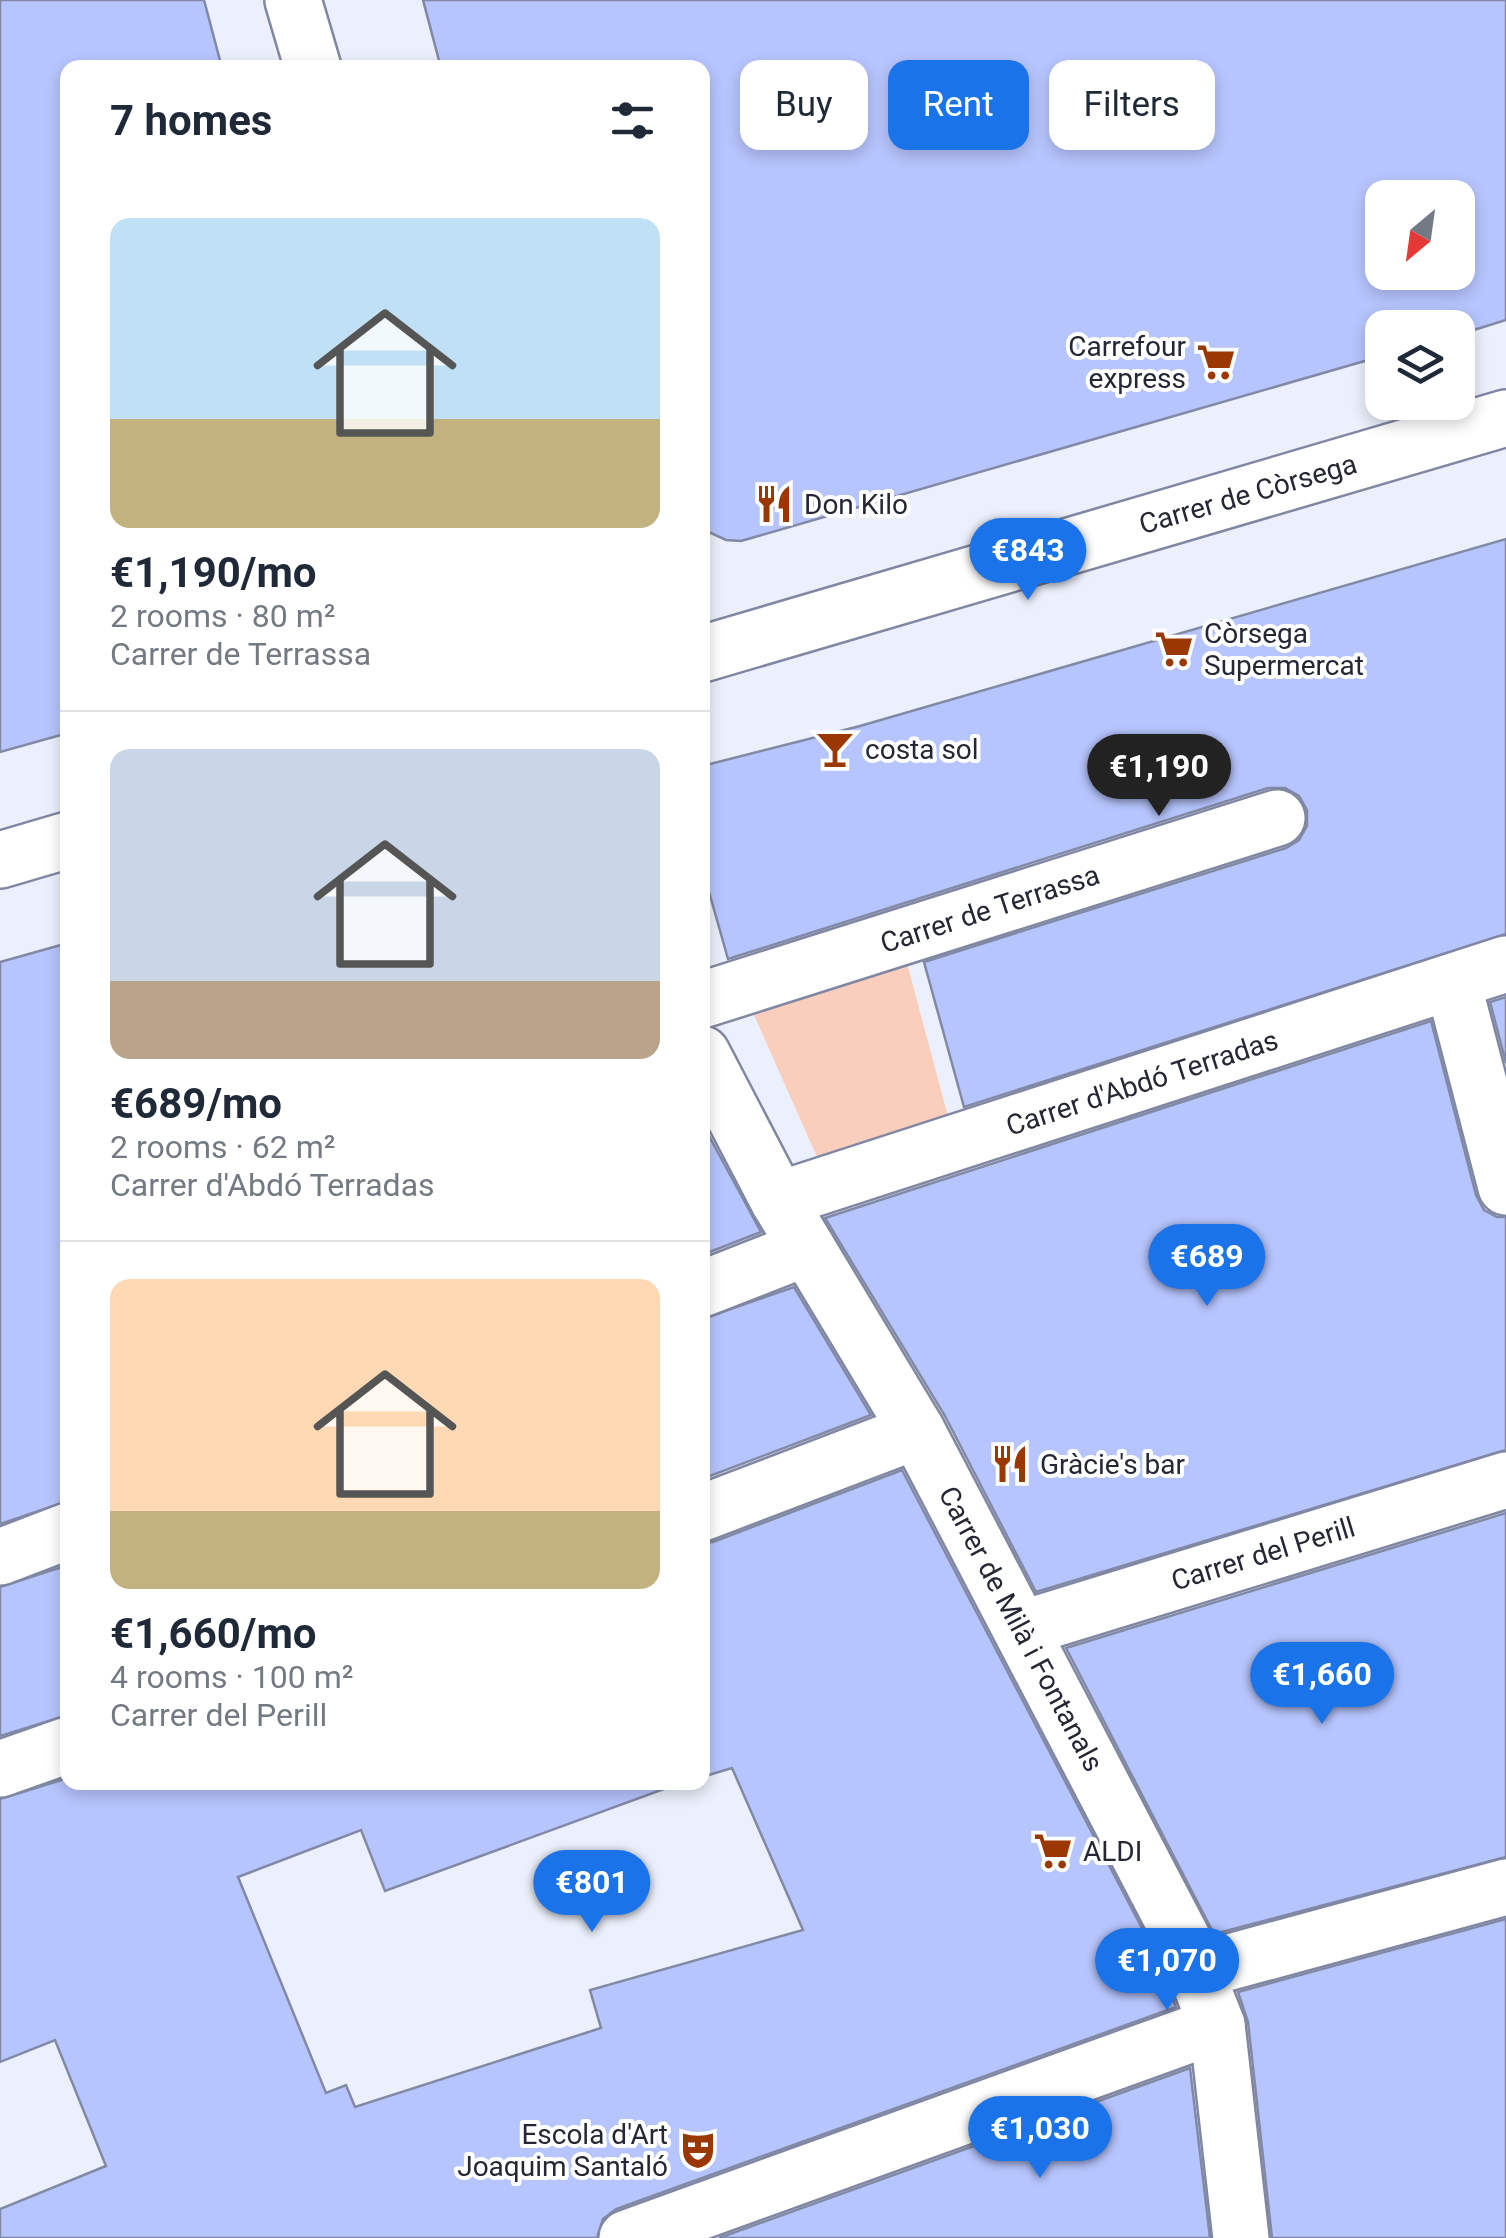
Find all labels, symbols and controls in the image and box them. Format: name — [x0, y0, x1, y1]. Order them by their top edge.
chip: Buy — [740, 60, 868, 150]
chip: Rent — [888, 60, 1029, 150]
chip: Filters — [1049, 60, 1215, 150]
icon: filters — [605, 93, 660, 148]
text: 7 homes — [110, 96, 272, 145]
north arrow — [1365, 180, 1475, 290]
map controls — [1365, 180, 1475, 420]
icon: home — [295, 283, 475, 463]
button: layers — [1365, 310, 1475, 420]
place label: Carrefour express — [1068, 330, 1187, 395]
supermarket icon: Carrefour express — [1195, 341, 1237, 383]
street label: Carrer de Còrsega — [1135, 447, 1361, 541]
restaurant icon: Don Kilo — [753, 483, 795, 525]
place label: Don Kilo — [804, 488, 908, 521]
pin: €843 — [969, 518, 1087, 603]
text: €843 — [991, 531, 1065, 569]
text: €1,190/mo — [110, 548, 317, 597]
text: 2 rooms · 80 m² — [110, 597, 335, 635]
place label: Còrsega Supermercat — [1204, 617, 1364, 682]
supermarket icon: Còrsega Supermercat — [1153, 628, 1195, 670]
text: Carrer de Terrassa — [110, 635, 371, 673]
bar icon: costa sol — [814, 728, 856, 770]
place label: costa sol — [865, 733, 979, 766]
pin: €1,190 — [1078, 734, 1240, 819]
text: €1,190 — [1109, 747, 1209, 785]
icon: home — [295, 814, 475, 994]
street label: Carrer de Terrassa — [876, 858, 1104, 960]
street label: Carrer d'Abdó Terradas — [1002, 1023, 1282, 1143]
text: €689/mo — [110, 1079, 282, 1128]
text: 2 rooms · 62 m² — [110, 1128, 335, 1166]
text: Carrer d'Abdó Terradas — [110, 1166, 435, 1204]
pin: €689 — [1148, 1224, 1266, 1309]
text: €689 — [1170, 1237, 1244, 1275]
icon: home — [295, 1344, 475, 1524]
restaurant icon: Gràcie's bar — [989, 1443, 1031, 1485]
place label: Gràcie's bar — [1040, 1448, 1186, 1481]
street label: Carrer de Milà i Fontanals — [932, 1481, 1110, 1777]
street label: Carrer del Perill — [1167, 1510, 1359, 1598]
text: €1,660/mo — [110, 1609, 317, 1658]
pin: €1,660 — [1241, 1642, 1403, 1727]
text: €1,660 — [1272, 1655, 1372, 1693]
text: 4 rooms · 100 m² — [110, 1658, 353, 1696]
text: Carrer del Perill — [110, 1696, 327, 1734]
supermarket icon: ALDI — [1032, 1830, 1074, 1872]
place label: ALDI — [1083, 1835, 1142, 1868]
pin: €801 — [533, 1850, 651, 1935]
text: €801 — [555, 1863, 629, 1901]
pin: €1,070 — [1086, 1928, 1248, 2013]
text: €1,070 — [1117, 1941, 1217, 1979]
pin: €1,030 — [959, 2096, 1121, 2181]
text: €1,030 — [990, 2109, 1090, 2147]
place label: Escola d'Art Joaquim Santaló — [457, 2118, 668, 2183]
theatre icon: Escola d'Art Joaquim Santaló — [677, 2129, 719, 2171]

